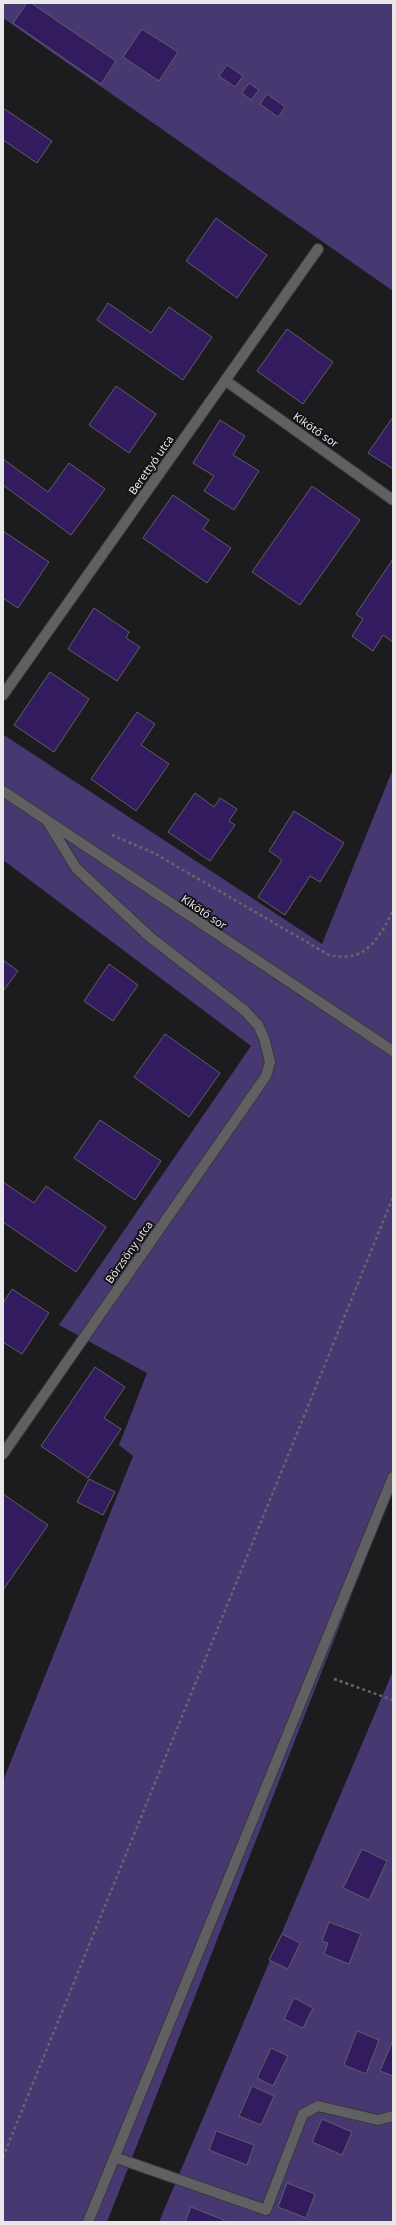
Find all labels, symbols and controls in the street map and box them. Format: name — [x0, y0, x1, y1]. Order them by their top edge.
street label: Kikötő sor — [291, 408, 342, 451]
street label: Berettyó utca — [125, 432, 177, 497]
street label: Kikötő sor — [178, 891, 230, 933]
street label: Börzsöny utca — [102, 1218, 156, 1286]

